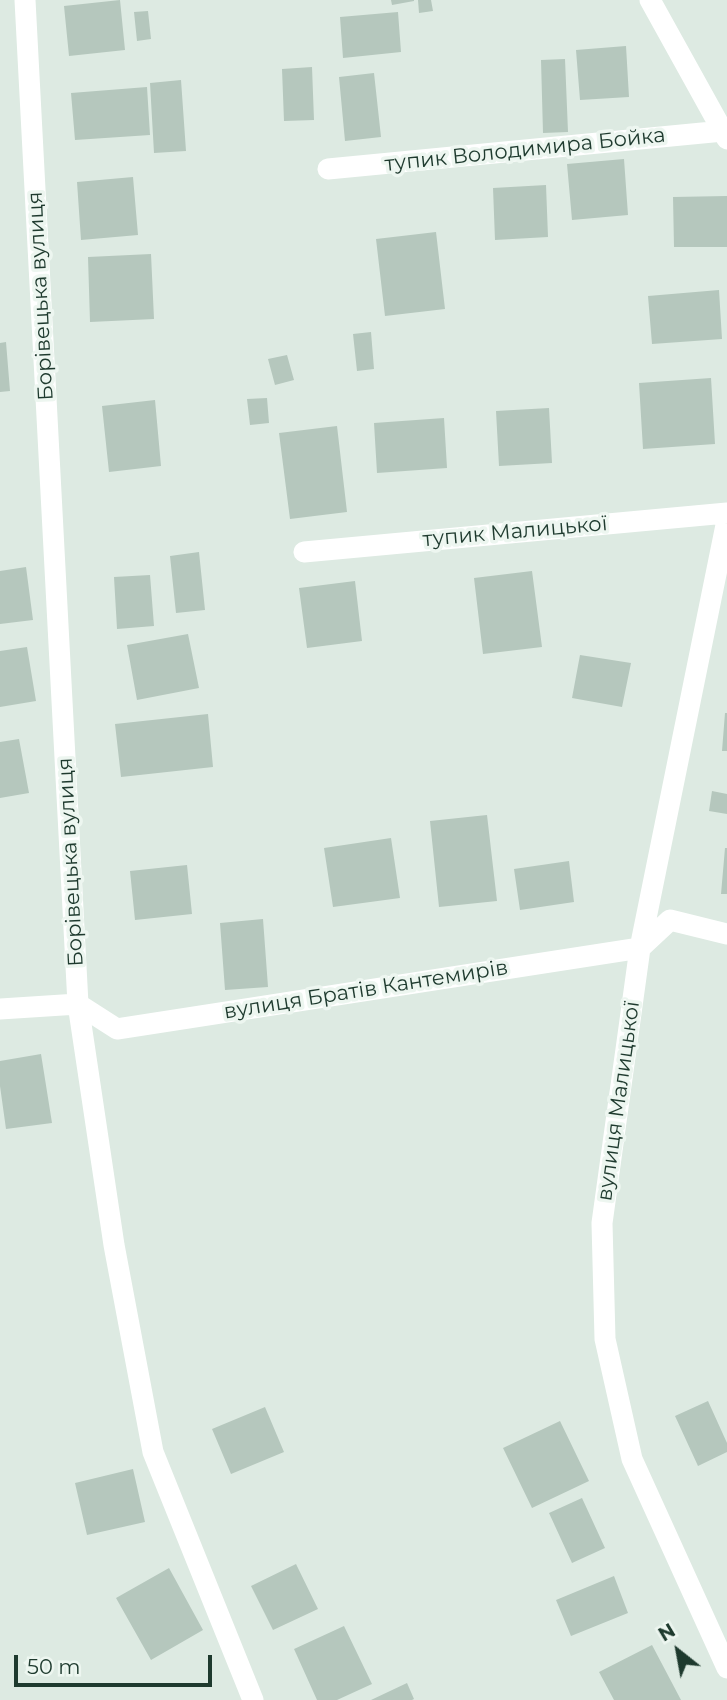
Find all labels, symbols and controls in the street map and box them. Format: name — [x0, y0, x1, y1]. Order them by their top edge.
street label: тупик Володимира Бойка — [383, 123, 667, 177]
street label: Борівецька вулиця — [23, 191, 59, 401]
street label: тупик Малицької — [422, 511, 608, 553]
street label: Борівецька вулиця — [53, 757, 89, 967]
street label: вулиця Братів Кантемирів — [222, 955, 510, 1025]
street label: вулиця Малицької — [592, 999, 646, 1203]
north arrow — [643, 1616, 713, 1686]
text: N — [654, 1619, 679, 1646]
scale bar — [18, 1640, 215, 1684]
text: 50 m — [27, 1654, 81, 1679]

